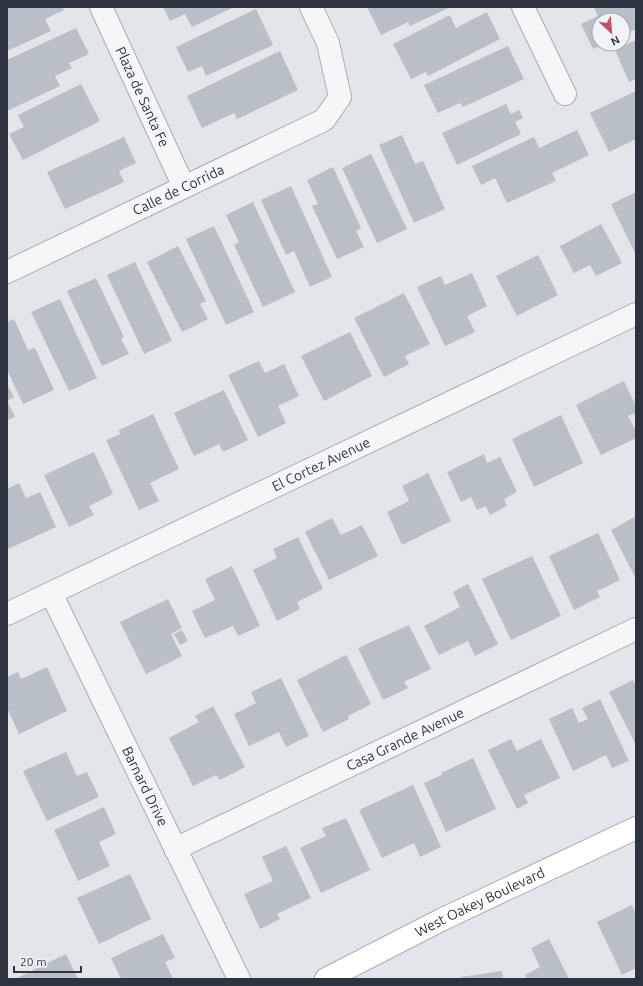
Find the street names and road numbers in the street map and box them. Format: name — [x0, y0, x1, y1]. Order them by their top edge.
street label: Plaza de Santa Fe — [112, 44, 173, 150]
street label: Calle de Corrida — [130, 161, 227, 219]
street label: El Cortez Avenue — [269, 434, 373, 494]
street label: Casa Grande Avenue — [344, 704, 467, 774]
street label: Barnard Drive — [119, 744, 171, 829]
street label: West Oakey Boulevard — [412, 864, 547, 940]

